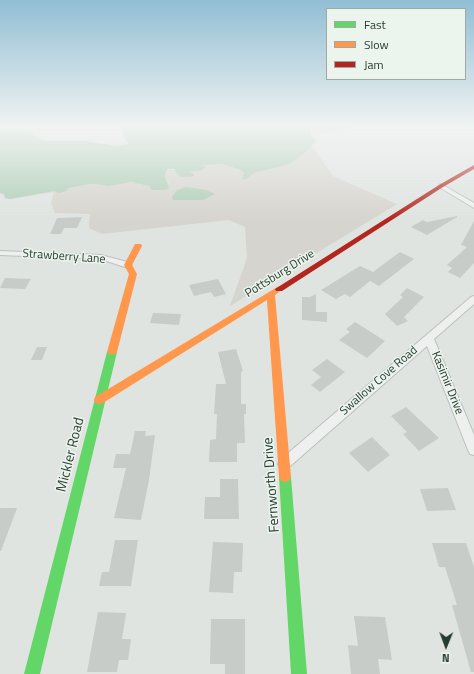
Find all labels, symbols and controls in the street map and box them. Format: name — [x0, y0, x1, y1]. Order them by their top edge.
legend — [326, 8, 466, 80]
text: Fast — [364, 15, 386, 34]
text: Slow — [364, 35, 389, 54]
text: Jam — [364, 55, 384, 74]
street label: Strawberry Lane — [22, 247, 106, 267]
street label: Pottsburg Drive — [243, 247, 317, 301]
street label: Swallow Cove Road — [337, 343, 421, 419]
street label: Kasimir Drive — [428, 349, 466, 417]
street label: Mickler Road — [54, 416, 88, 494]
street label: Fernworth Drive — [260, 437, 284, 533]
north arrow — [426, 626, 466, 666]
text: N — [442, 650, 450, 666]

